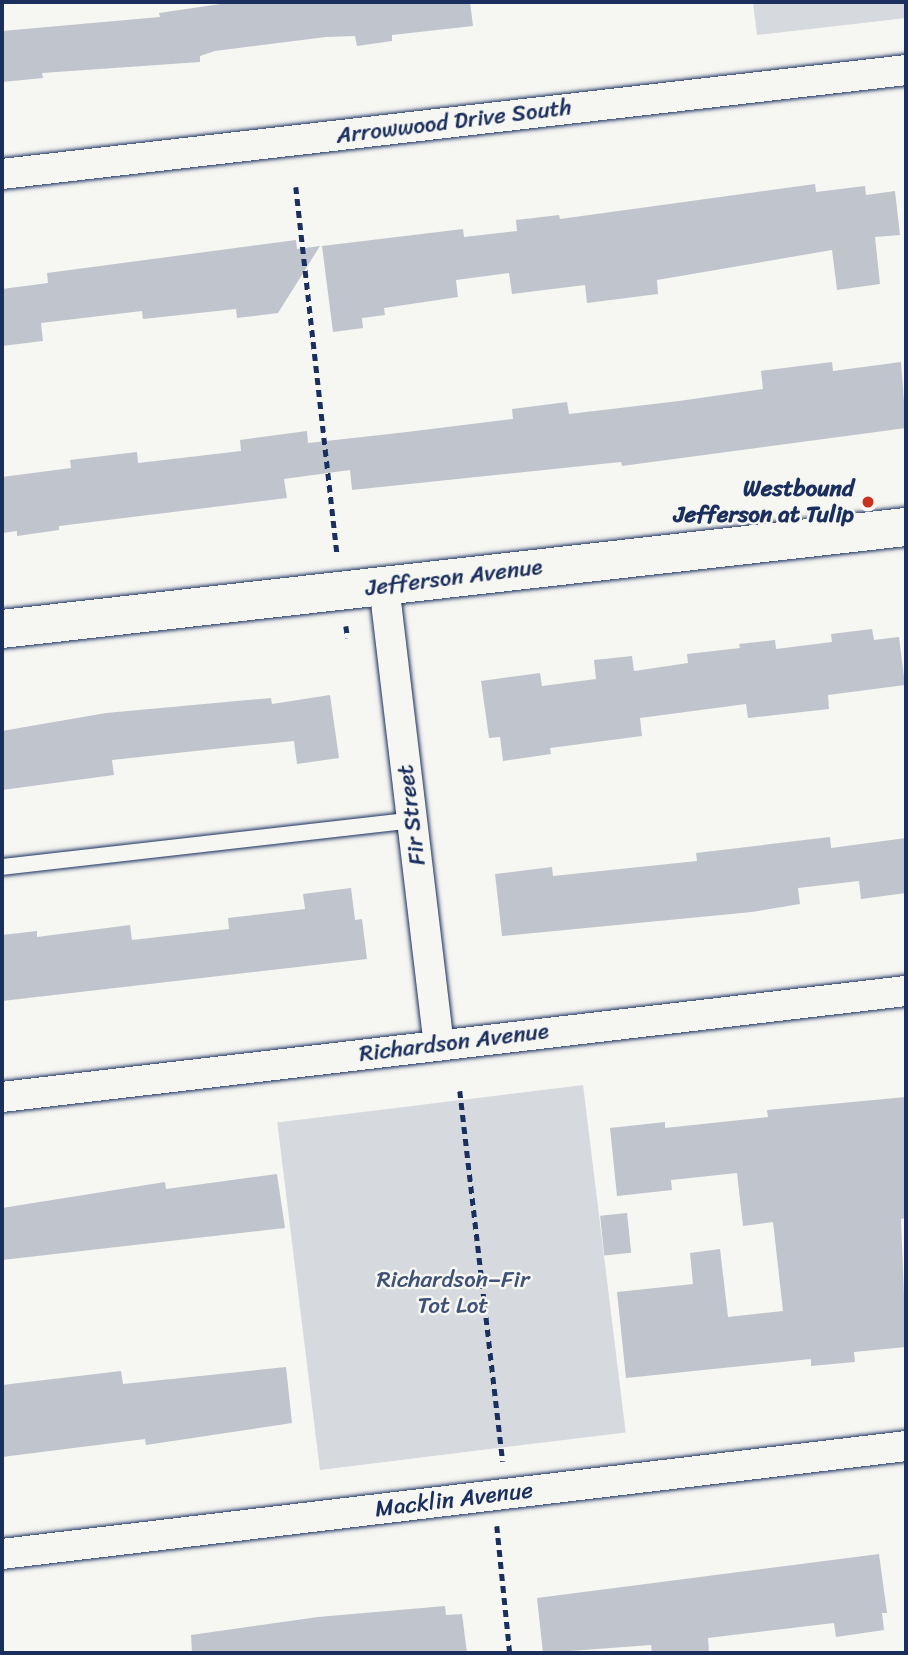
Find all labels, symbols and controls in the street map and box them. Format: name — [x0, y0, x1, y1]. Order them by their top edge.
street label: Arrowwood Drive South — [335, 94, 573, 150]
place label: Westbound Jefferson at Tulip — [674, 475, 854, 529]
marker: Westbound Jefferson at Tulip — [860, 494, 876, 510]
street label: Jefferson Avenue — [364, 553, 544, 603]
street label: Fir Street — [392, 763, 432, 867]
street label: Richardson Avenue — [358, 1018, 550, 1068]
park label: Richardson–Fir Tot Lot — [377, 1266, 529, 1320]
street label: Macklin Avenue — [374, 1477, 534, 1523]

